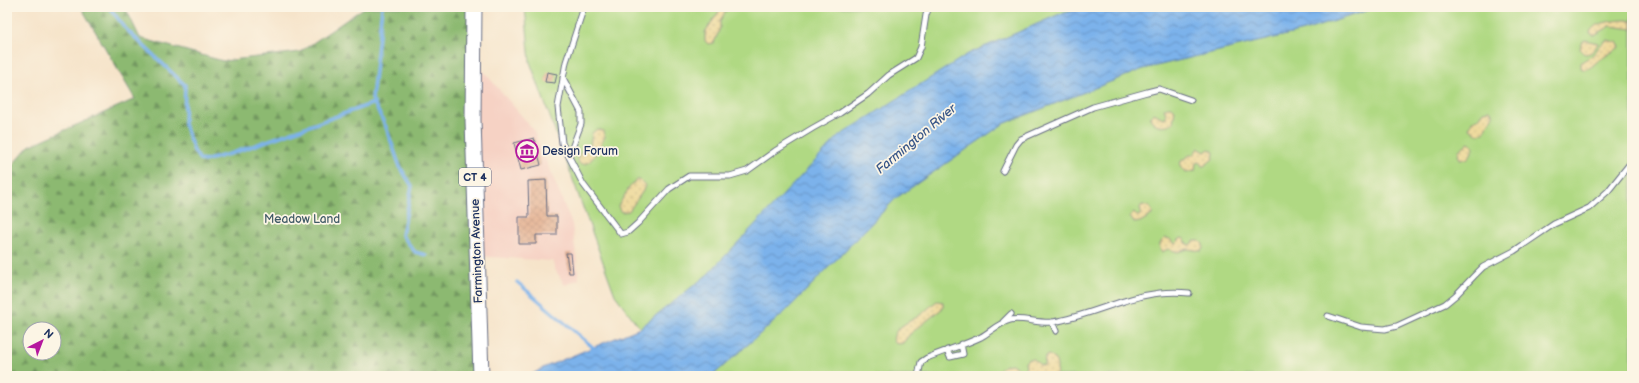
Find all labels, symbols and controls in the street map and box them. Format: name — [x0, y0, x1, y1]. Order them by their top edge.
water label: Farmington River — [873, 100, 960, 177]
museum icon: Design Forum — [514, 138, 540, 164]
place label: Design Forum — [542, 144, 618, 159]
road number: CT 4 — [459, 168, 491, 186]
street label: Farmington Avenue — [468, 198, 486, 304]
park label: Meadow Land — [264, 212, 340, 227]
north arrow — [22, 321, 62, 361]
text: N — [41, 326, 56, 342]

